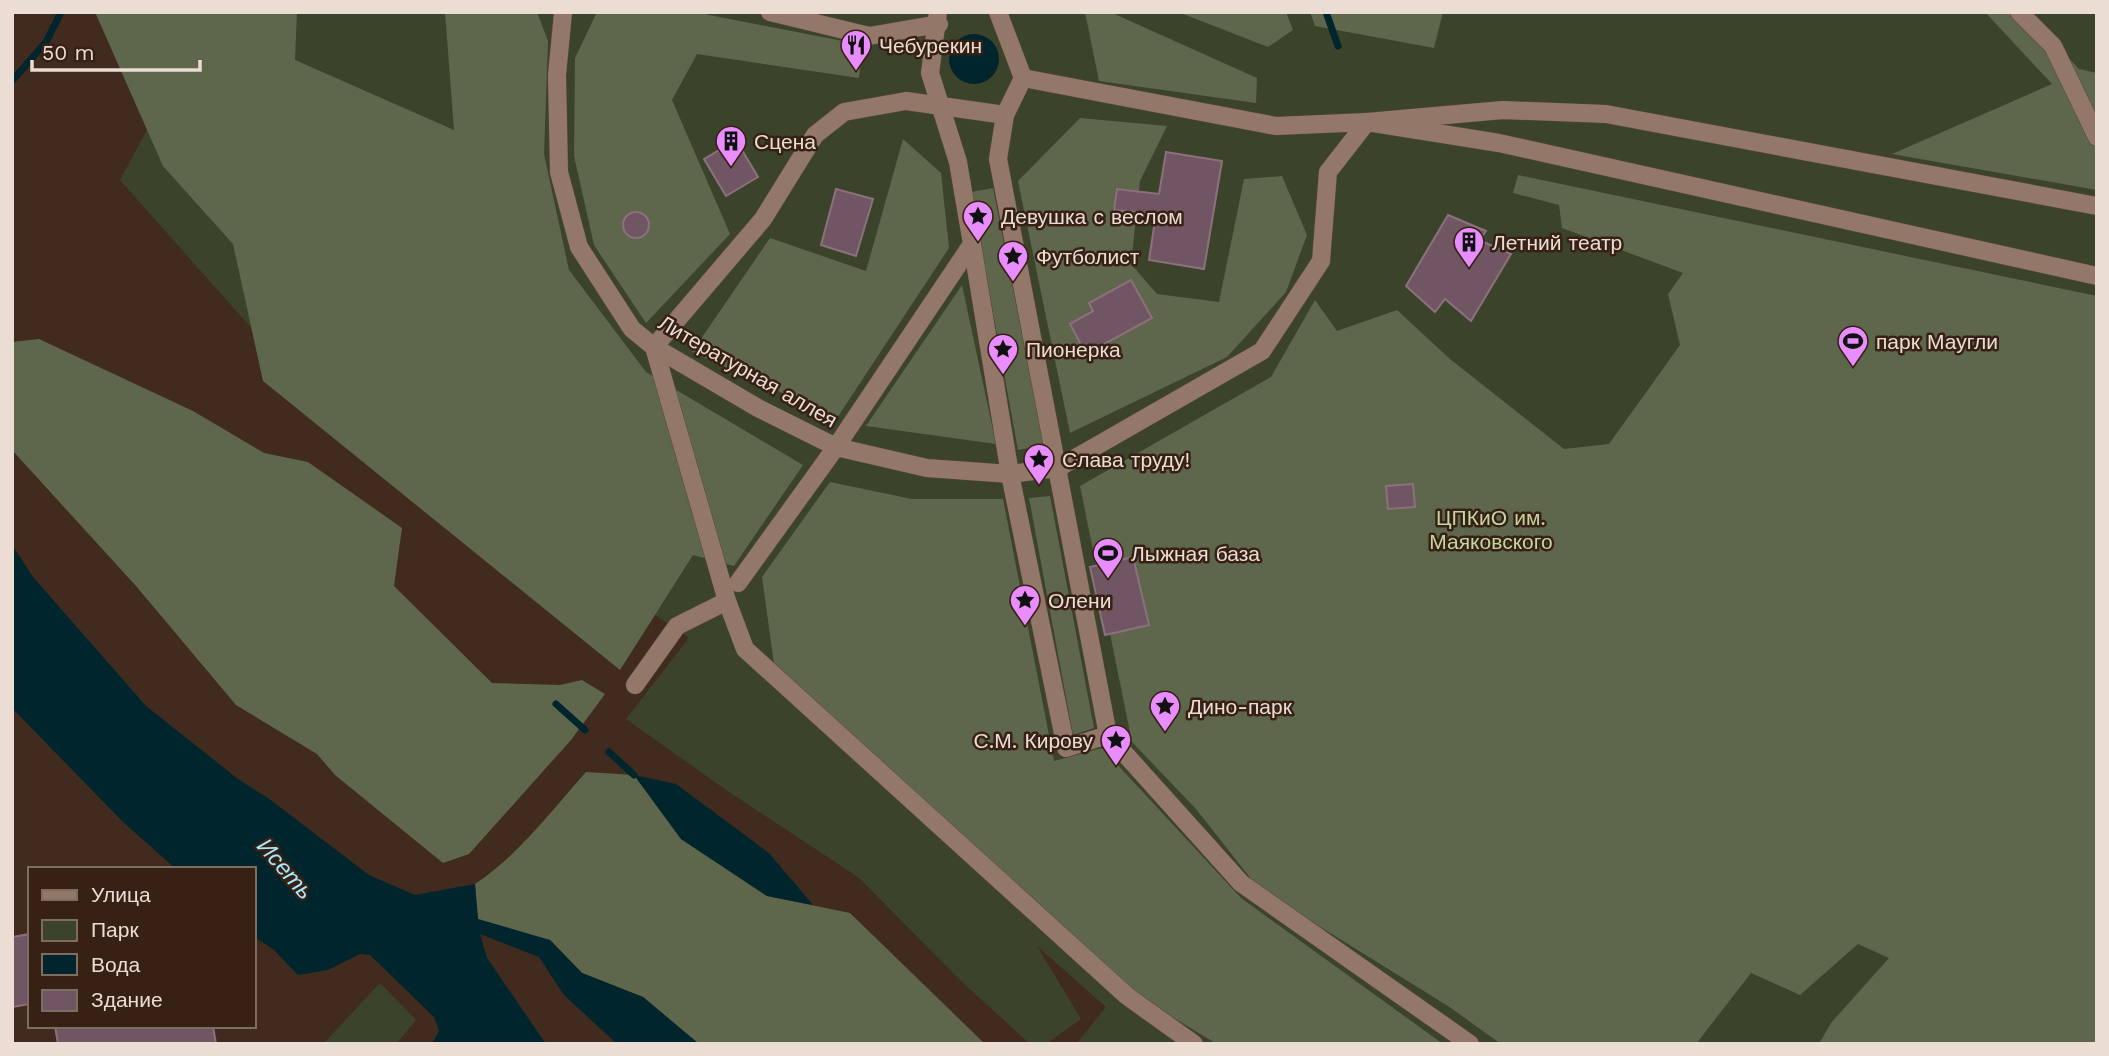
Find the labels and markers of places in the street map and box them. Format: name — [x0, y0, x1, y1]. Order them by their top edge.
restaurant icon: Чебурекин — [839, 28, 873, 72]
place label: Чебурекин — [879, 33, 982, 58]
building icon: Сцена — [714, 124, 748, 168]
place label: Сцена — [754, 129, 816, 154]
place icon: Девушка с веслом — [961, 199, 995, 243]
place label: Девушка с веслом — [1001, 204, 1183, 229]
building icon: Летний театр — [1452, 225, 1486, 269]
place label: Летний театр — [1492, 230, 1622, 255]
place icon: Футболист — [996, 239, 1030, 283]
place label: Футболист — [1036, 244, 1140, 269]
sports icon: парк Маугли — [1836, 324, 1870, 368]
place label: парк Маугли — [1876, 329, 1998, 354]
place icon: Пионерка — [986, 332, 1020, 376]
place label: Пионерка — [1026, 337, 1121, 362]
place icon: Слава труду! — [1022, 442, 1056, 486]
place label: Слава труду! — [1062, 447, 1190, 472]
sports icon: Лыжная база — [1091, 536, 1125, 580]
place label: Лыжная база — [1131, 541, 1260, 566]
place icon: Олени — [1008, 583, 1042, 627]
place label: Олени — [1048, 588, 1111, 613]
place icon: Дино-парк — [1148, 689, 1182, 733]
place label: Дино-парк — [1188, 694, 1293, 719]
place icon: С.М. Кирову — [1099, 723, 1133, 767]
place label: С.М. Кирову — [973, 728, 1093, 753]

